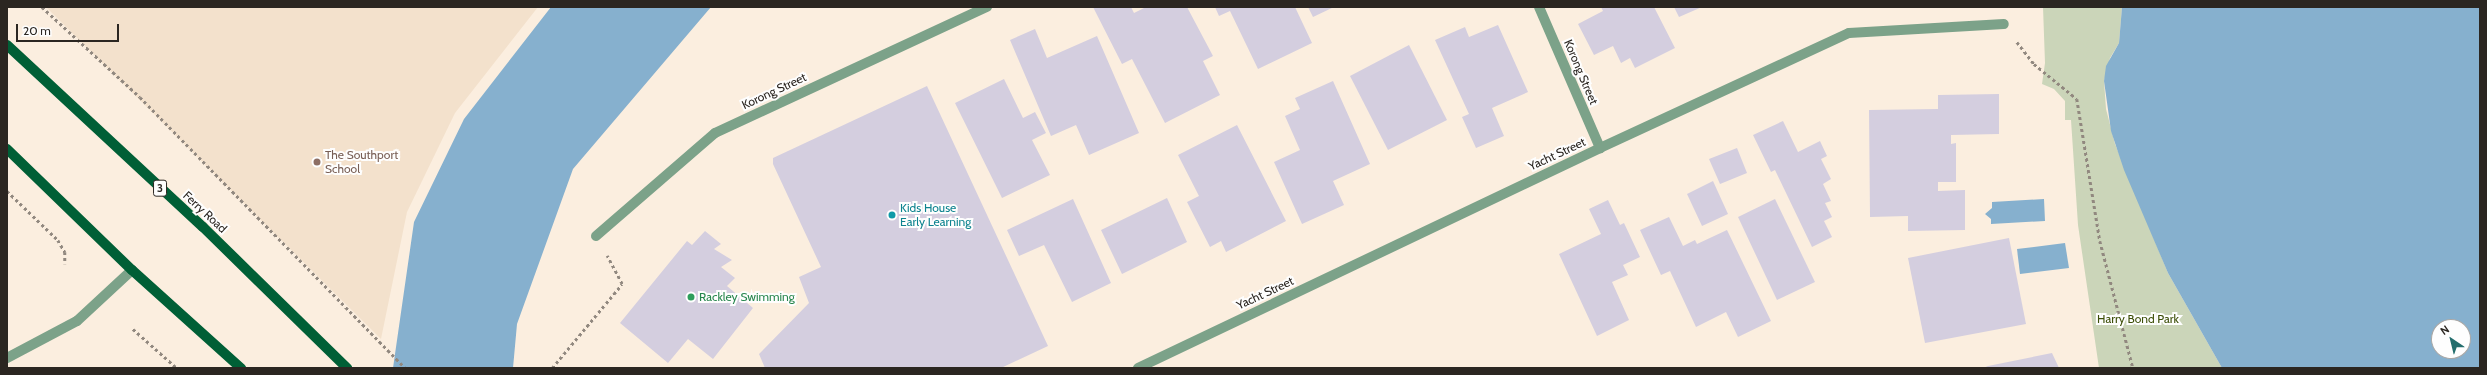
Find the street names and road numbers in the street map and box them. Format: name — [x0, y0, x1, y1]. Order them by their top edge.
street label: Korong Street — [1561, 37, 1601, 107]
street label: Korong Street — [739, 70, 809, 112]
street label: Yacht Street — [1526, 135, 1588, 173]
road number: 3 — [153, 179, 167, 197]
street label: Ferry Road — [180, 188, 230, 236]
street label: Yacht Street — [1234, 274, 1296, 312]

